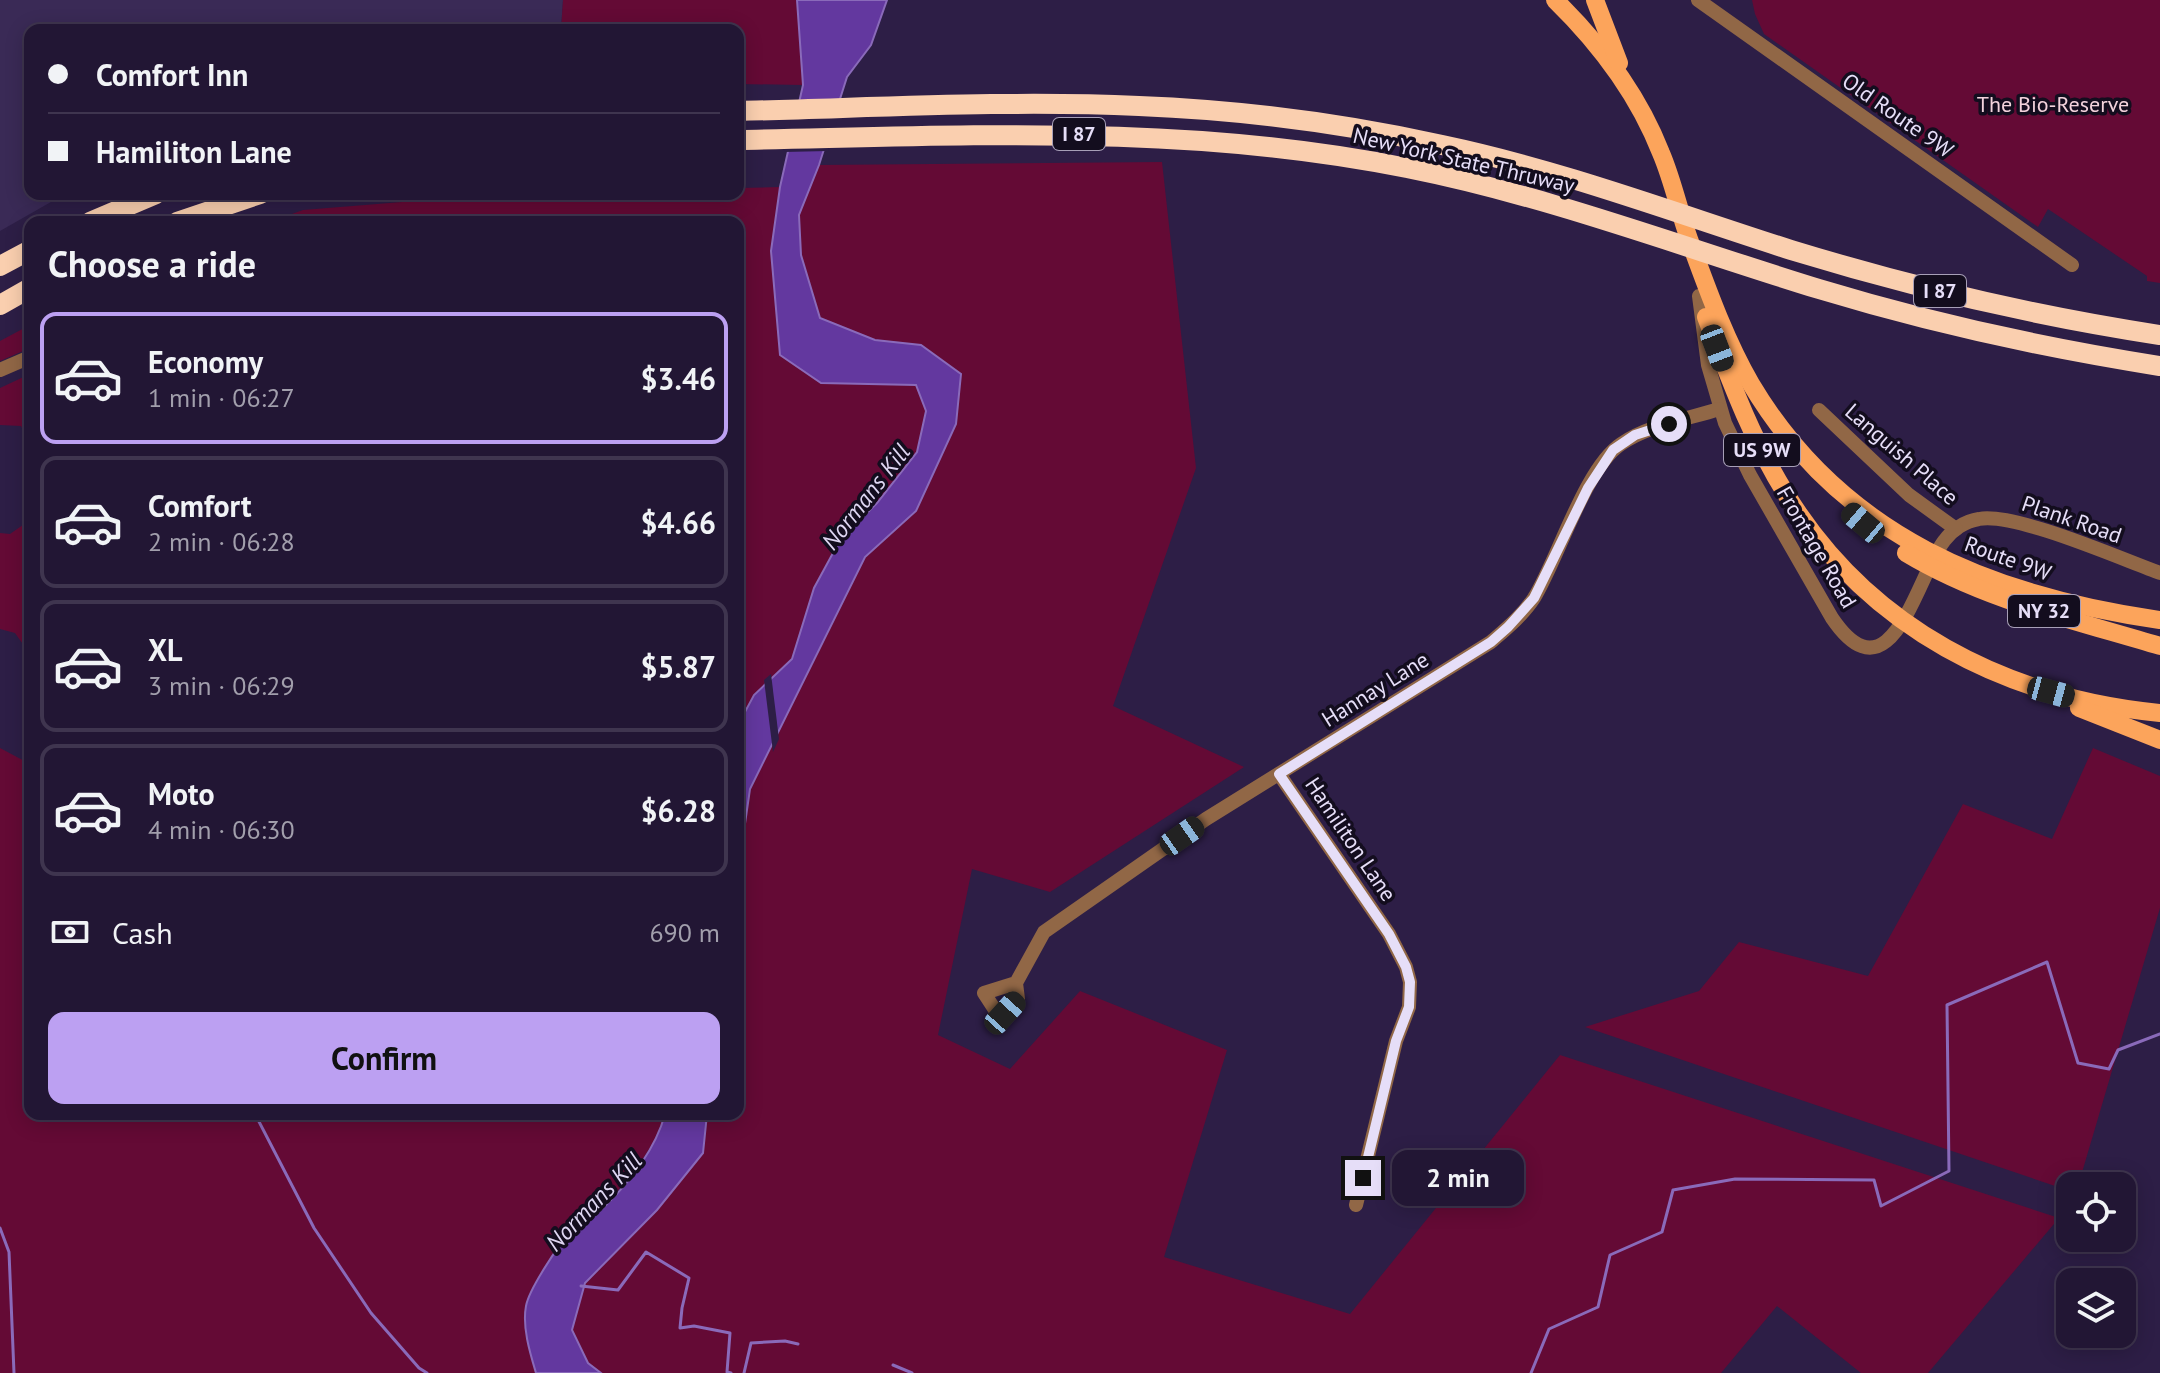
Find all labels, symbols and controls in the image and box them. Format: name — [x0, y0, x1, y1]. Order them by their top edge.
text: Comfort Inn — [96, 55, 248, 94]
street label: Old Route 9W — [1837, 66, 1960, 164]
park label: The Bio-Reserve — [1977, 90, 2129, 118]
road number: I 87 — [1053, 118, 1105, 150]
street label: New York State Thruway — [1350, 121, 1578, 199]
text: Hamiliton Lane — [96, 132, 292, 171]
text: Choose a ride — [48, 240, 256, 287]
road number: I 87 — [1914, 275, 1966, 307]
car — [1697, 321, 1737, 375]
icon: car — [52, 342, 124, 414]
text: Economy — [148, 342, 263, 381]
text: $3.46 — [641, 359, 716, 398]
text: 1 min · 06:27 — [148, 381, 295, 414]
street label: Languish Place — [1840, 397, 1964, 511]
route start — [1651, 406, 1687, 442]
road number: US 9W — [1724, 434, 1800, 466]
water label: Normans Kill — [815, 437, 917, 556]
street label: Frontage Road — [1771, 481, 1863, 613]
icon: car — [52, 486, 124, 558]
text: Comfort — [148, 486, 251, 525]
street label: Plank Road — [2018, 489, 2126, 549]
car — [1837, 498, 1889, 548]
text: $4.66 — [641, 503, 716, 542]
text: 2 min · 06:28 — [148, 525, 295, 558]
street label: Route 9W — [1961, 529, 2056, 587]
road number: NY 32 — [2008, 595, 2080, 627]
icon: car — [52, 630, 124, 702]
text: XL — [148, 630, 182, 669]
street label: Hannay Lane — [1316, 645, 1434, 733]
text: $5.87 — [641, 647, 716, 686]
text: 3 min · 06:29 — [148, 669, 295, 702]
car — [2025, 674, 2077, 710]
street label: Hamiliton Lane — [1299, 772, 1403, 906]
icon: car — [52, 774, 124, 846]
text: Moto — [148, 774, 215, 813]
text: $6.28 — [641, 791, 716, 830]
car — [1155, 812, 1209, 860]
text: 4 min · 06:30 — [148, 813, 295, 846]
icon: cash — [48, 910, 92, 954]
text: Cash — [112, 913, 173, 952]
text: 690 m — [649, 916, 720, 949]
car — [980, 987, 1030, 1039]
button: Confirm — [48, 1012, 720, 1104]
water label: Normans Kill — [539, 1145, 649, 1258]
callout: 2 min — [1391, 1150, 1523, 1206]
route end — [1345, 1160, 1381, 1196]
text: 2 min — [1426, 1161, 1490, 1194]
map controls — [2056, 1172, 2136, 1348]
button: locate — [2056, 1172, 2136, 1252]
button: layers — [2056, 1268, 2136, 1348]

